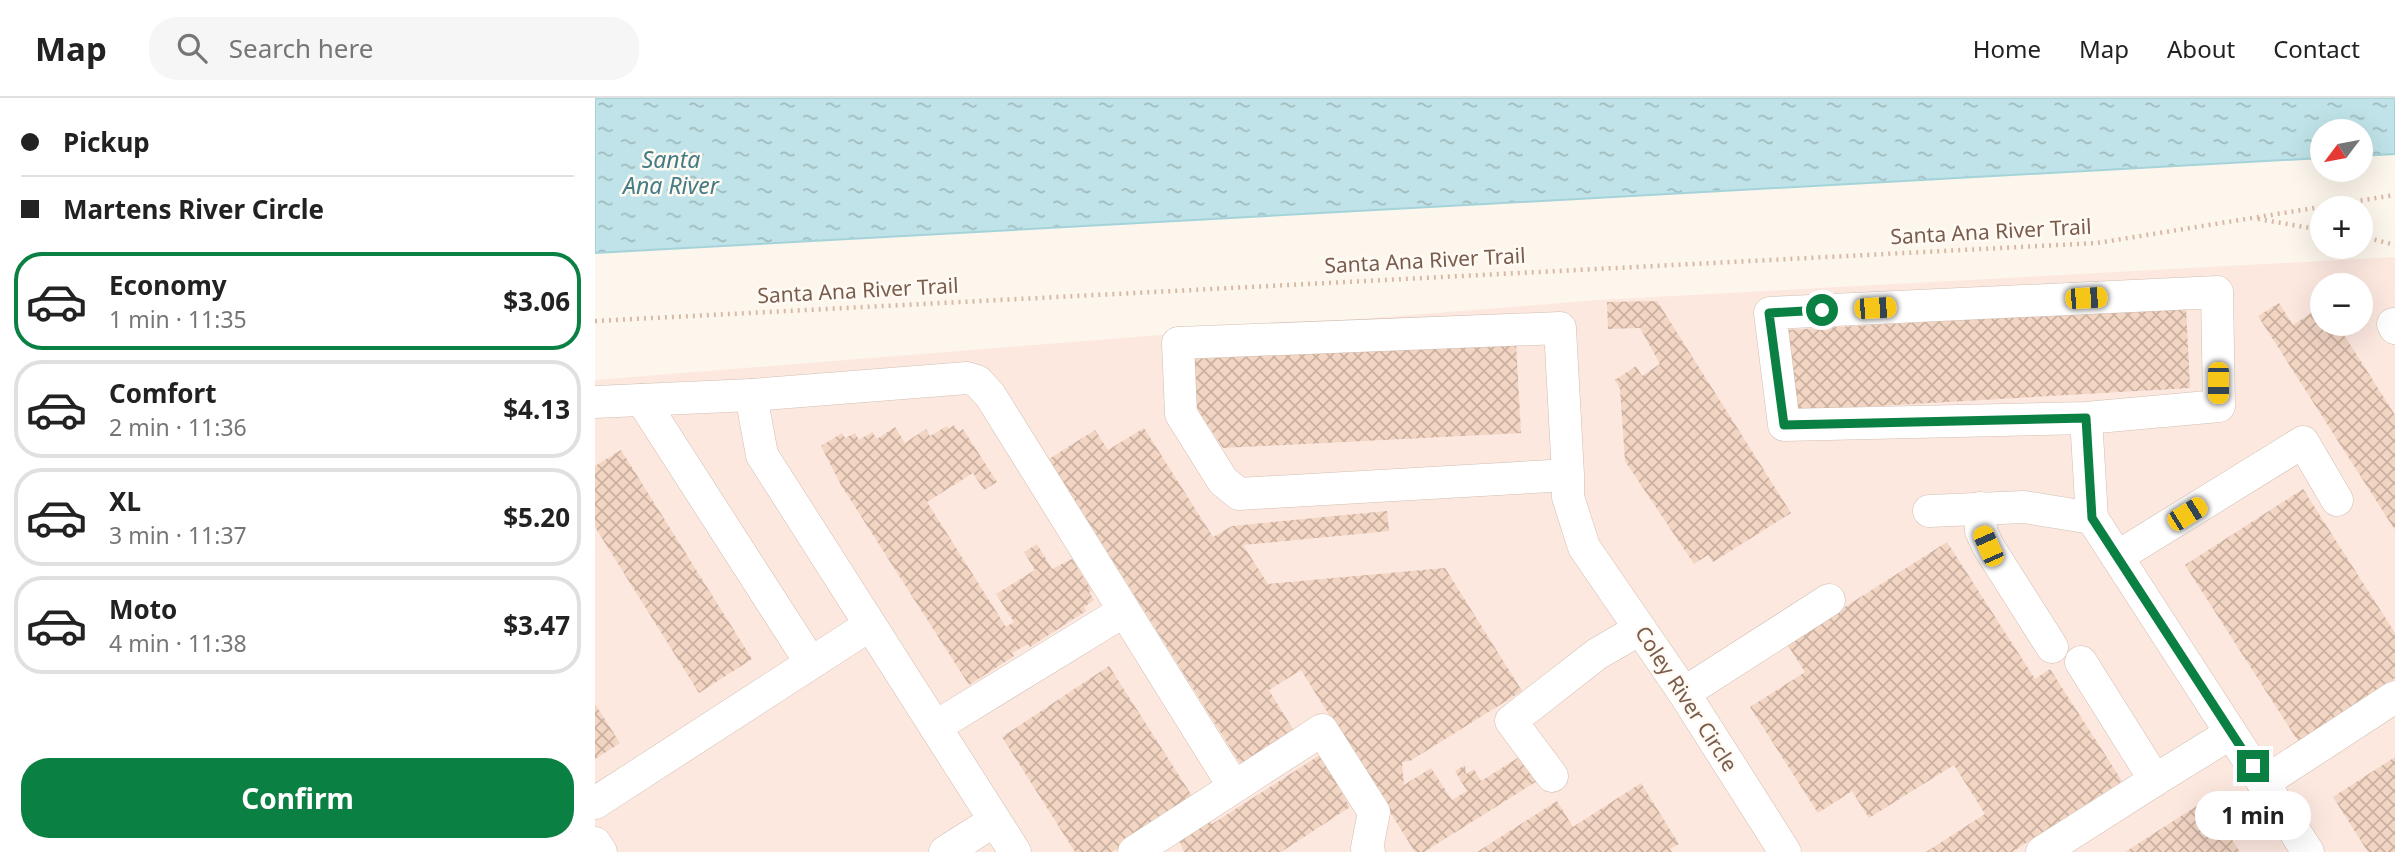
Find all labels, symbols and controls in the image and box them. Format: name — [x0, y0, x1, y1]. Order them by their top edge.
search box — [149, 17, 639, 80]
text: Map — [35, 26, 107, 71]
icon: search — [173, 29, 211, 67]
text: Search here — [229, 30, 373, 66]
text: Home — [1973, 32, 2041, 65]
text: Map — [2079, 32, 2129, 65]
text: About — [2167, 32, 2235, 65]
text: Contact — [2273, 32, 2360, 65]
north arrow — [2310, 119, 2373, 182]
map controls — [2310, 119, 2373, 336]
text: Pickup — [63, 124, 150, 160]
water label: Santa Ana River — [621, 143, 720, 201]
text: Martens River Circle — [63, 191, 324, 227]
button: + — [2310, 196, 2373, 259]
street label: Santa Ana River Trail — [1890, 212, 2092, 250]
street label: Santa Ana River Trail — [1324, 241, 1526, 279]
text: Economy — [109, 267, 227, 303]
icon: car — [25, 270, 88, 333]
street label: Santa Ana River Trail — [757, 271, 959, 309]
button: − — [2310, 273, 2373, 336]
text: $3.06 — [503, 283, 570, 319]
car — [2065, 286, 2108, 310]
route start — [1806, 294, 1838, 326]
car — [1854, 296, 1897, 320]
text: 1 min · 11:35 — [109, 303, 247, 335]
car — [2208, 362, 2229, 404]
text: Comfort — [109, 375, 217, 411]
icon: car — [25, 378, 88, 441]
text: $4.13 — [503, 391, 570, 427]
text: 2 min · 11:36 — [109, 411, 247, 443]
text: XL — [109, 483, 141, 519]
icon: car — [25, 486, 88, 549]
car — [2164, 494, 2211, 534]
text: $5.20 — [503, 499, 570, 535]
text: 3 min · 11:37 — [109, 519, 247, 551]
car — [1970, 523, 2007, 569]
text: Moto — [109, 591, 177, 627]
icon: car — [25, 594, 88, 657]
text: $3.47 — [503, 607, 570, 643]
street label: Coley River Circle — [1629, 620, 1744, 777]
text: 4 min · 11:38 — [109, 627, 247, 659]
route end — [2237, 750, 2269, 782]
button: Confirm — [21, 758, 574, 838]
callout: 1 min — [2195, 790, 2311, 840]
text: 1 min — [2221, 799, 2285, 831]

